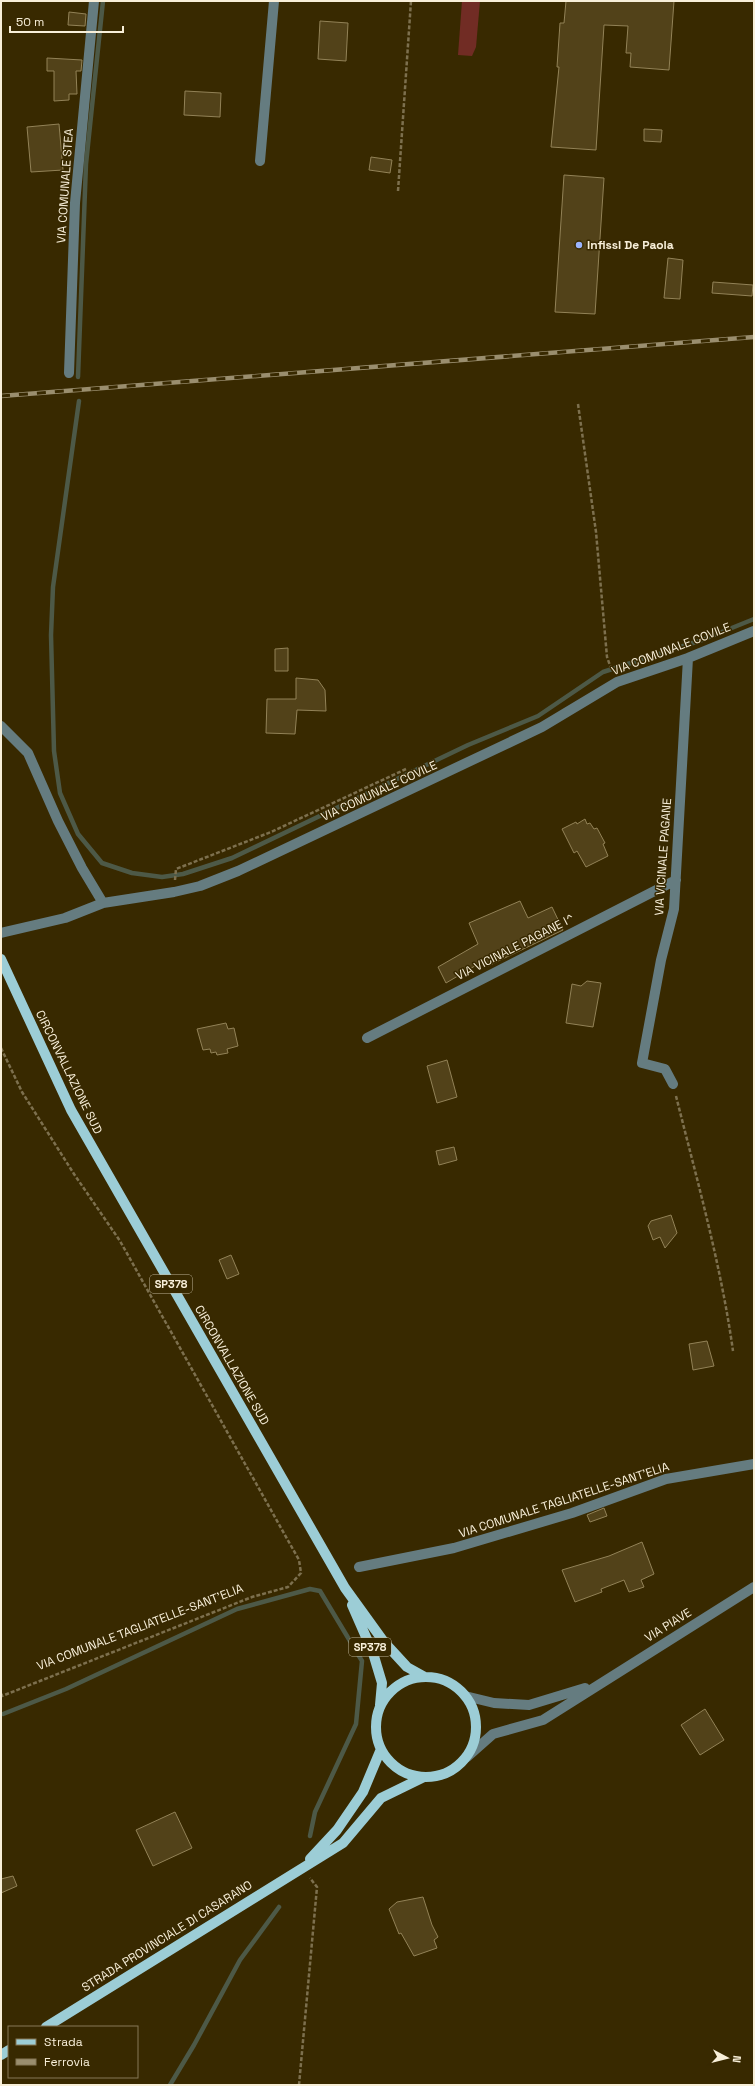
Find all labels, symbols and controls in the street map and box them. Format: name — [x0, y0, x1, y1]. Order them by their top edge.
scale bar — [10, 8, 123, 34]
text: 50 m — [16, 14, 44, 30]
street label: VIA COMUNALE STEA — [53, 128, 77, 244]
place label: Infissi De Paola — [587, 237, 674, 253]
marker: Infissi De Paola — [574, 240, 584, 250]
street label: VIA COMUNALE COVILE — [609, 619, 733, 679]
street label: VIA COMUNALE COVILE — [318, 757, 440, 825]
street label: VIA VICINALE PAGANE — [651, 797, 675, 916]
street label: VIA VICINALE PAGANE I^ — [453, 910, 577, 984]
street label: CIRCONVALLAZIONE SUD — [32, 1007, 106, 1137]
road number: SP378 — [150, 1275, 192, 1293]
street label: CIRCONVALLAZIONE SUD — [191, 1302, 273, 1428]
street label: VIA COMUNALE TAGLIATELLE-SANT'ELIA — [457, 1458, 672, 1542]
street label: VIA COMUNALE TAGLIATELLE-SANT'ELIA — [34, 1580, 246, 1674]
street label: VIA PIAVE — [642, 1604, 695, 1646]
road number: SP378 — [349, 1638, 391, 1656]
street label: STRADA PROVINCIALE DI CASARANO — [79, 1877, 255, 1995]
legend — [8, 2026, 138, 2078]
text: Strada — [44, 2034, 83, 2050]
north arrow — [707, 2038, 747, 2078]
text: Ferrovia — [44, 2054, 90, 2070]
text: N — [730, 2055, 744, 2064]

